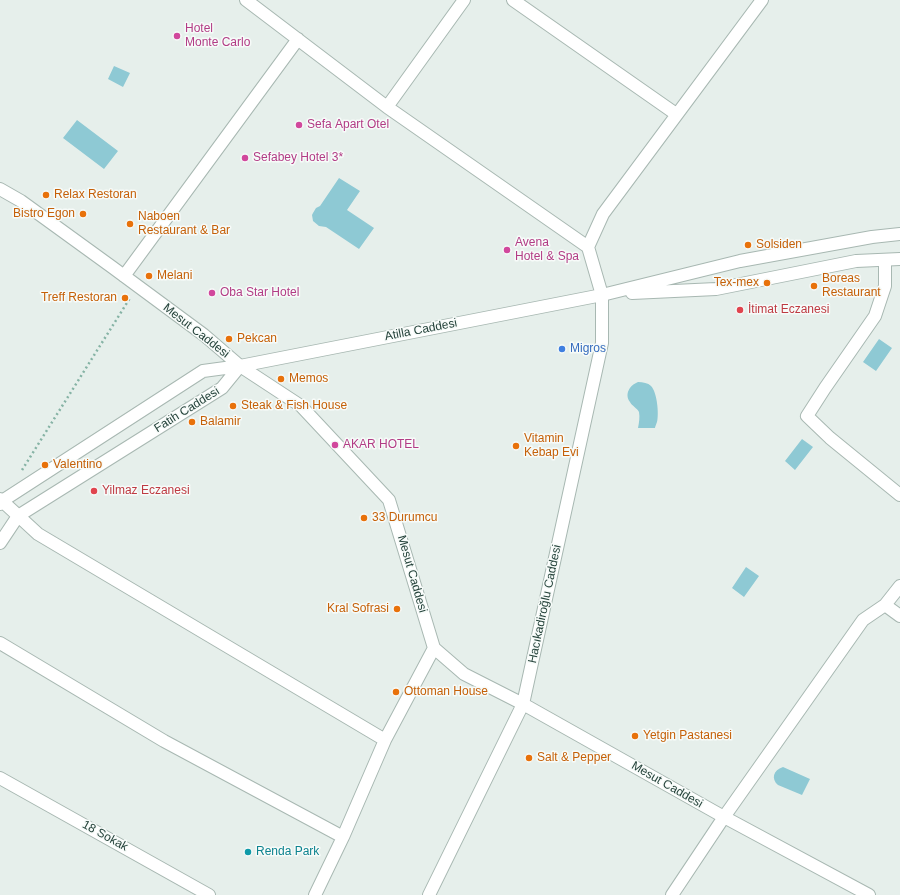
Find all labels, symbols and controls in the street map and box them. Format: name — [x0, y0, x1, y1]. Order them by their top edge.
place label: Hotel Monte Carlo — [185, 22, 250, 50]
marker: Hotel Monte Carlo — [172, 31, 182, 41]
place label: Sefa Apart Otel — [307, 118, 389, 132]
marker: Sefa Apart Otel — [294, 120, 304, 130]
place label: Sefabey Hotel 3* — [253, 151, 343, 165]
marker: Sefabey Hotel 3* — [240, 153, 250, 163]
place label: Relax Restoran — [54, 188, 137, 202]
marker: Relax Restoran — [41, 190, 51, 200]
place label: Bistro Egon — [13, 207, 75, 221]
marker: Bistro Egon — [78, 209, 88, 219]
place label: Naboen Restaurant & Bar — [138, 210, 230, 238]
marker: Naboen Restaurant & Bar — [125, 219, 135, 229]
place label: Avena Hotel & Spa — [515, 236, 579, 264]
place label: Solsiden — [756, 238, 802, 252]
marker: Solsiden — [743, 240, 753, 250]
marker: Avena Hotel & Spa — [502, 245, 512, 255]
place label: Melani — [157, 269, 192, 283]
marker: Melani — [144, 271, 154, 281]
place label: Boreas Restaurant — [822, 272, 881, 300]
place label: Tex-mex — [714, 276, 759, 290]
marker: Tex-mex — [762, 278, 772, 288]
marker: Boreas Restaurant — [809, 281, 819, 291]
place label: Oba Star Hotel — [220, 286, 299, 300]
marker: Oba Star Hotel — [207, 288, 217, 298]
place label: Treff Restoran — [41, 291, 117, 305]
marker: Treff Restoran — [120, 293, 130, 303]
street label: Mesut Caddesi — [160, 301, 232, 361]
place label: İtimat Eczanesi — [748, 303, 829, 317]
marker: İtimat Eczanesi — [735, 305, 745, 315]
street label: Atilla Caddesi — [384, 316, 458, 344]
place label: Pekcan — [237, 332, 277, 346]
marker: Pekcan — [224, 334, 234, 344]
place label: Migros — [570, 342, 606, 356]
marker: Migros — [557, 344, 567, 354]
place label: Memos — [289, 372, 328, 386]
marker: Memos — [276, 374, 286, 384]
street label: Fatih Caddesi — [152, 384, 222, 436]
place label: Steak & Fish House — [241, 399, 347, 413]
marker: Steak & Fish House — [228, 401, 238, 411]
place label: Balamir — [200, 415, 241, 429]
marker: Balamir — [187, 417, 197, 427]
place label: Vitamin Kebap Evi — [524, 432, 579, 460]
place label: AKAR HOTEL — [343, 438, 419, 452]
marker: AKAR HOTEL — [330, 440, 340, 450]
marker: Vitamin Kebap Evi — [511, 441, 521, 451]
place label: Valentino — [53, 458, 102, 472]
marker: Valentino — [40, 460, 50, 470]
place label: Yilmaz Eczanesi — [102, 484, 190, 498]
marker: Yilmaz Eczanesi — [89, 486, 99, 496]
place label: 33 Durumcu — [372, 511, 437, 525]
marker: 33 Durumcu — [359, 513, 369, 523]
street label: Mesut Caddesi — [394, 534, 430, 614]
street label: Hacıkadiroğlu Caddesi — [525, 543, 565, 665]
place label: Kral Sofrasi — [327, 602, 389, 616]
marker: Kral Sofrasi — [392, 604, 402, 614]
place label: Ottoman House — [404, 685, 488, 699]
marker: Ottoman House — [391, 687, 401, 697]
place label: Yetgin Pastanesi — [643, 729, 732, 743]
marker: Yetgin Pastanesi — [630, 731, 640, 741]
place label: Salt & Pepper — [537, 751, 611, 765]
marker: Salt & Pepper — [524, 753, 534, 763]
street label: Mesut Caddesi — [629, 759, 705, 811]
street label: 18 Sokak — [80, 818, 130, 854]
place label: Renda Park — [256, 845, 319, 859]
marker: Renda Park — [243, 847, 253, 857]

